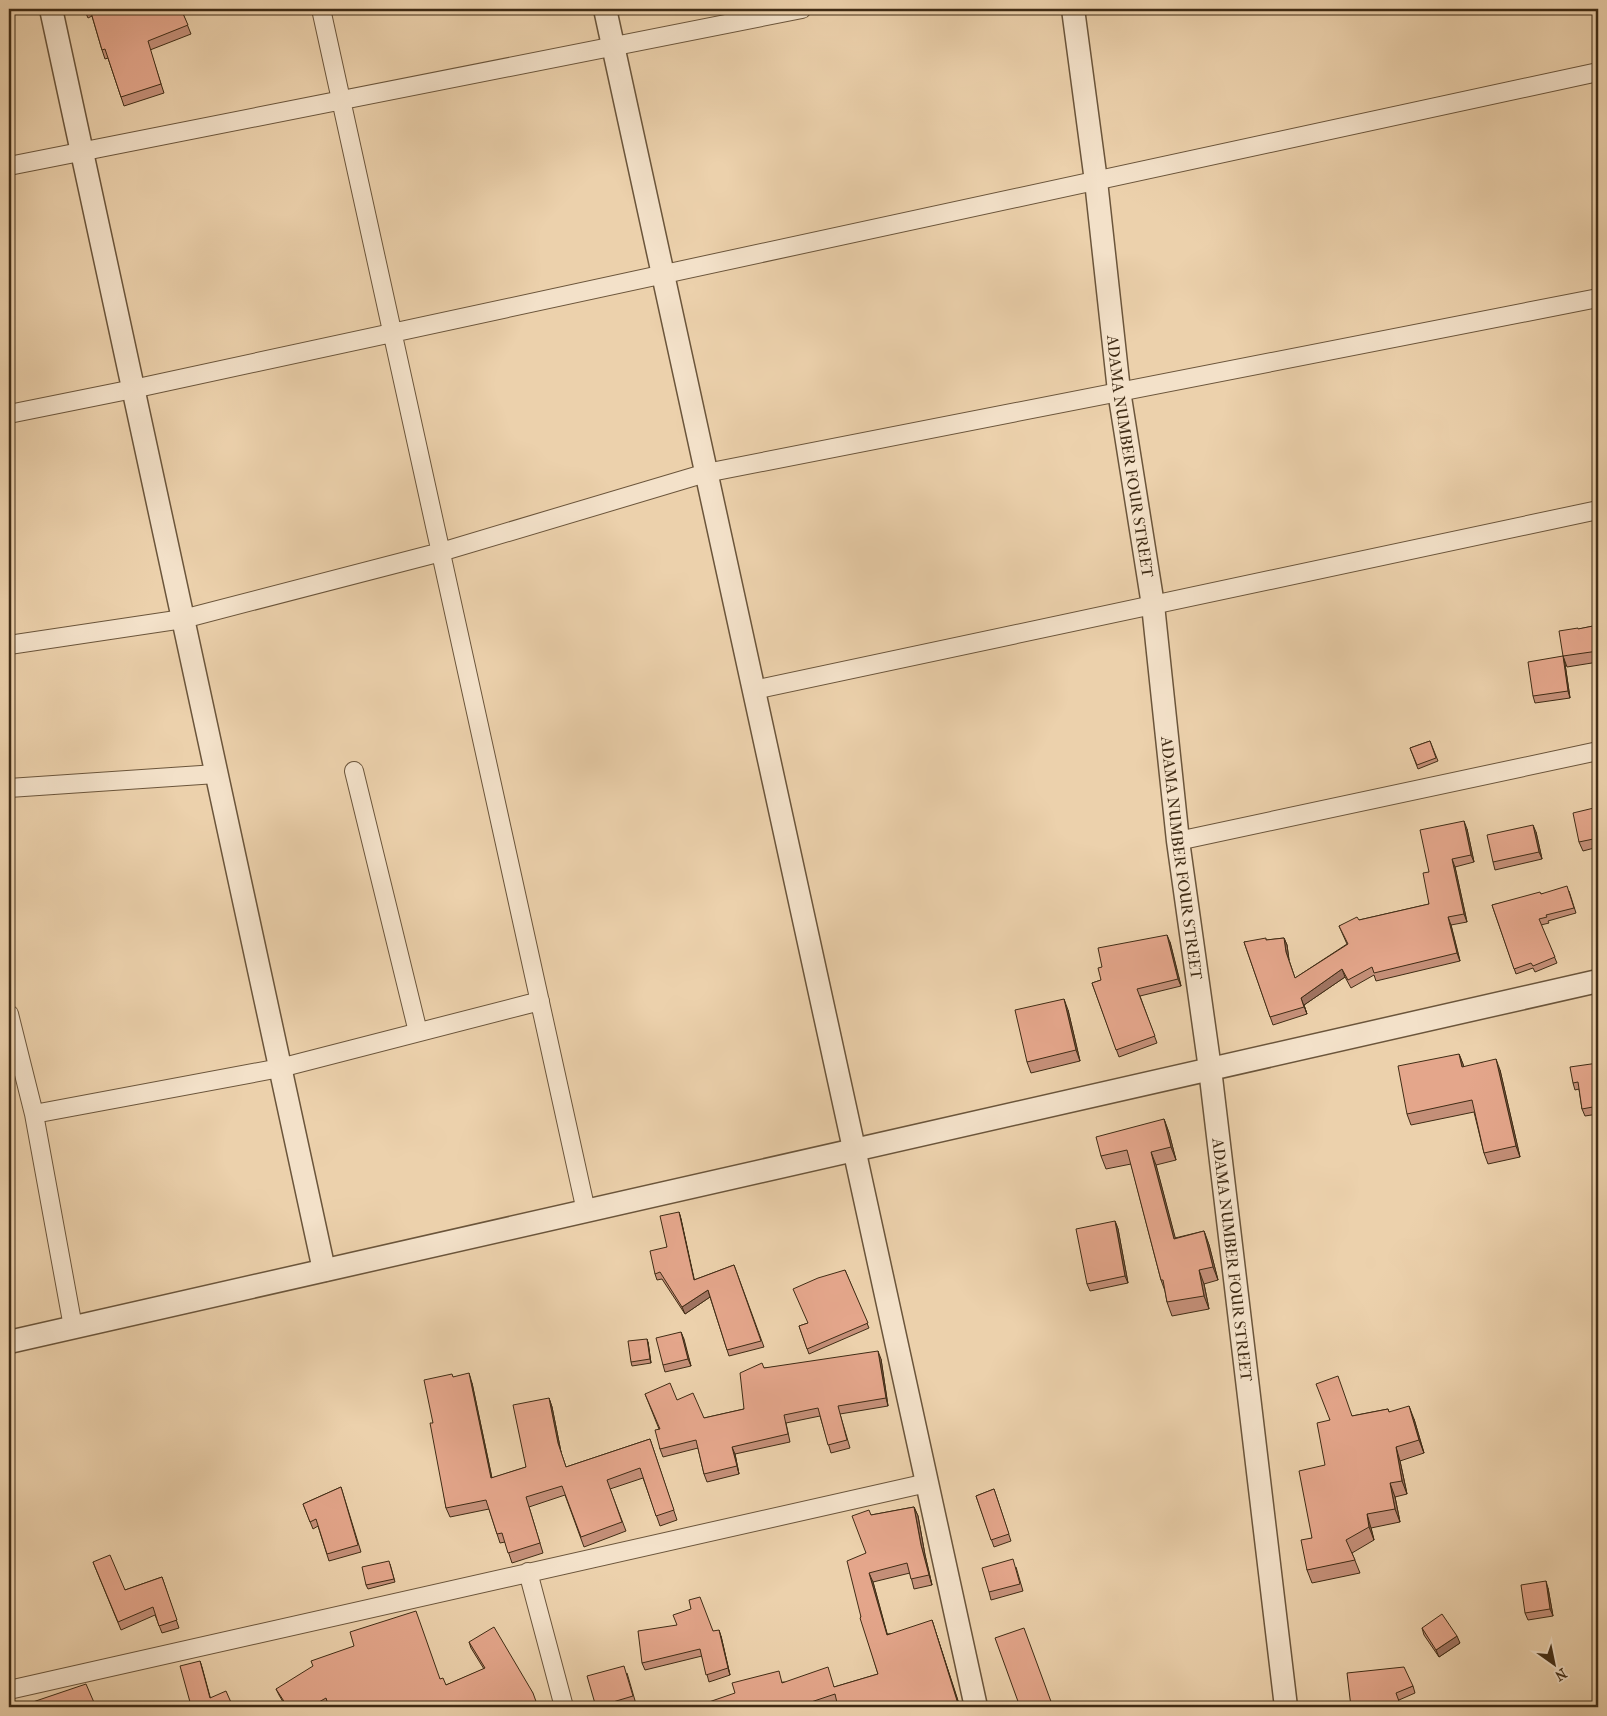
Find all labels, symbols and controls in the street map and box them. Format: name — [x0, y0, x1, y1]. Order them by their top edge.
street label: ADAMA NUMBER FOUR STREET — [1103, 333, 1158, 579]
street label: ADAMA NUMBER FOUR STREET — [1157, 734, 1207, 981]
street label: ADAMA NUMBER FOUR STREET — [1209, 1136, 1257, 1383]
north arrow — [1530, 1638, 1580, 1688]
text: N — [1551, 1664, 1570, 1685]

